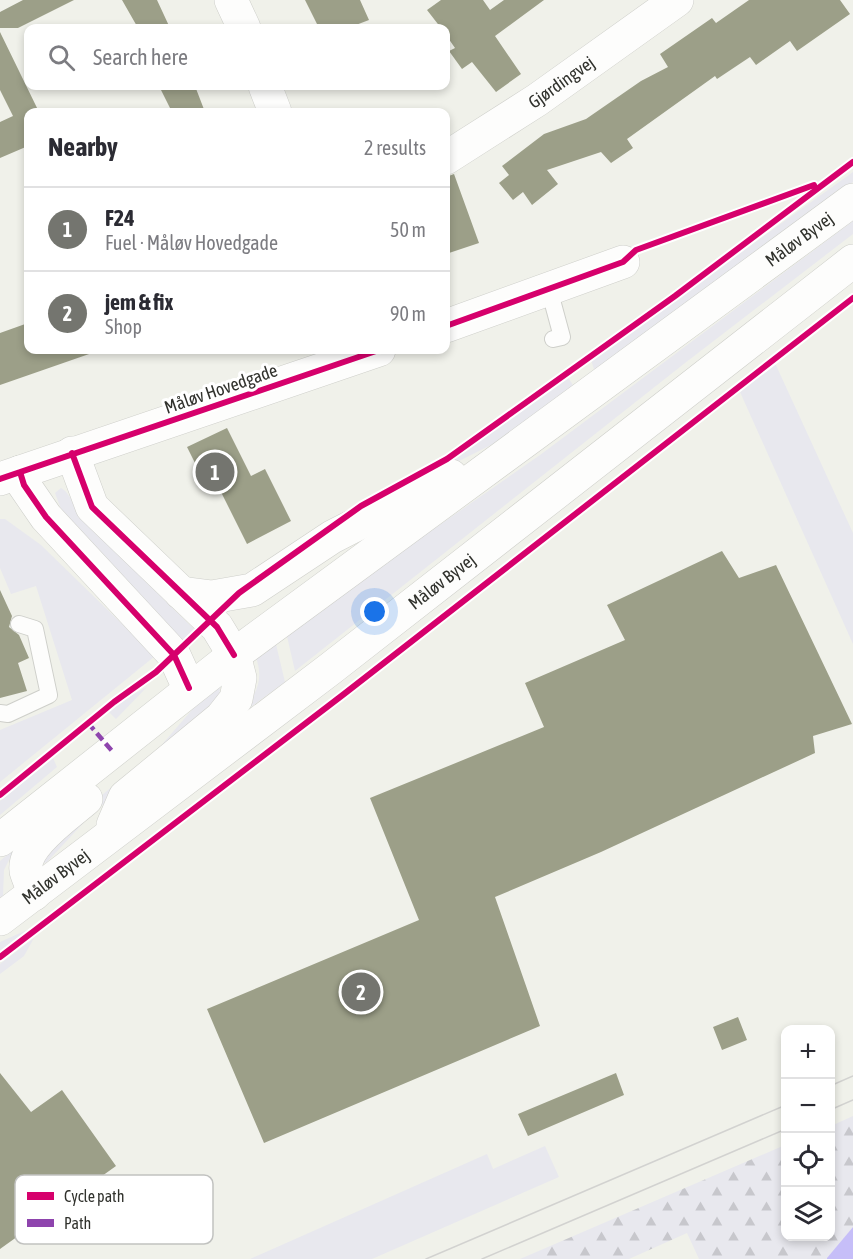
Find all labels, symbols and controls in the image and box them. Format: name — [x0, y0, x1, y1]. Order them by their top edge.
search box — [24, 24, 450, 90]
icon: search — [45, 41, 78, 74]
text: Search here — [93, 44, 188, 70]
street label: Gjørdingvej — [524, 51, 598, 113]
text: Nearby — [48, 132, 118, 162]
text: 2 results — [364, 136, 426, 159]
text: F24 — [105, 205, 135, 231]
street label: Måløv Byvej — [761, 207, 837, 271]
text: 1 — [63, 218, 72, 241]
text: 50 m — [390, 218, 426, 241]
text: Fuel · Måløv Hovedgade — [105, 231, 278, 254]
text: jem & fix — [105, 289, 173, 315]
text: 2 — [63, 302, 72, 325]
text: 90 m — [390, 302, 426, 325]
text: Shop — [105, 315, 142, 338]
street label: Måløv Hovedgade — [162, 359, 280, 418]
pin: 1 — [196, 450, 234, 494]
street label: Måløv Byvej — [404, 549, 479, 614]
your location — [360, 597, 389, 626]
street label: Måløv Byvej — [18, 844, 93, 908]
pin: 2 — [342, 970, 380, 1014]
map controls — [781, 1025, 835, 1241]
button: + — [781, 1025, 835, 1079]
button: − — [781, 1079, 835, 1133]
button: locate — [781, 1133, 835, 1187]
legend — [15, 1175, 213, 1244]
text: Cycle path — [64, 1187, 124, 1206]
button: layers — [781, 1187, 835, 1241]
text: Path — [64, 1214, 91, 1232]

